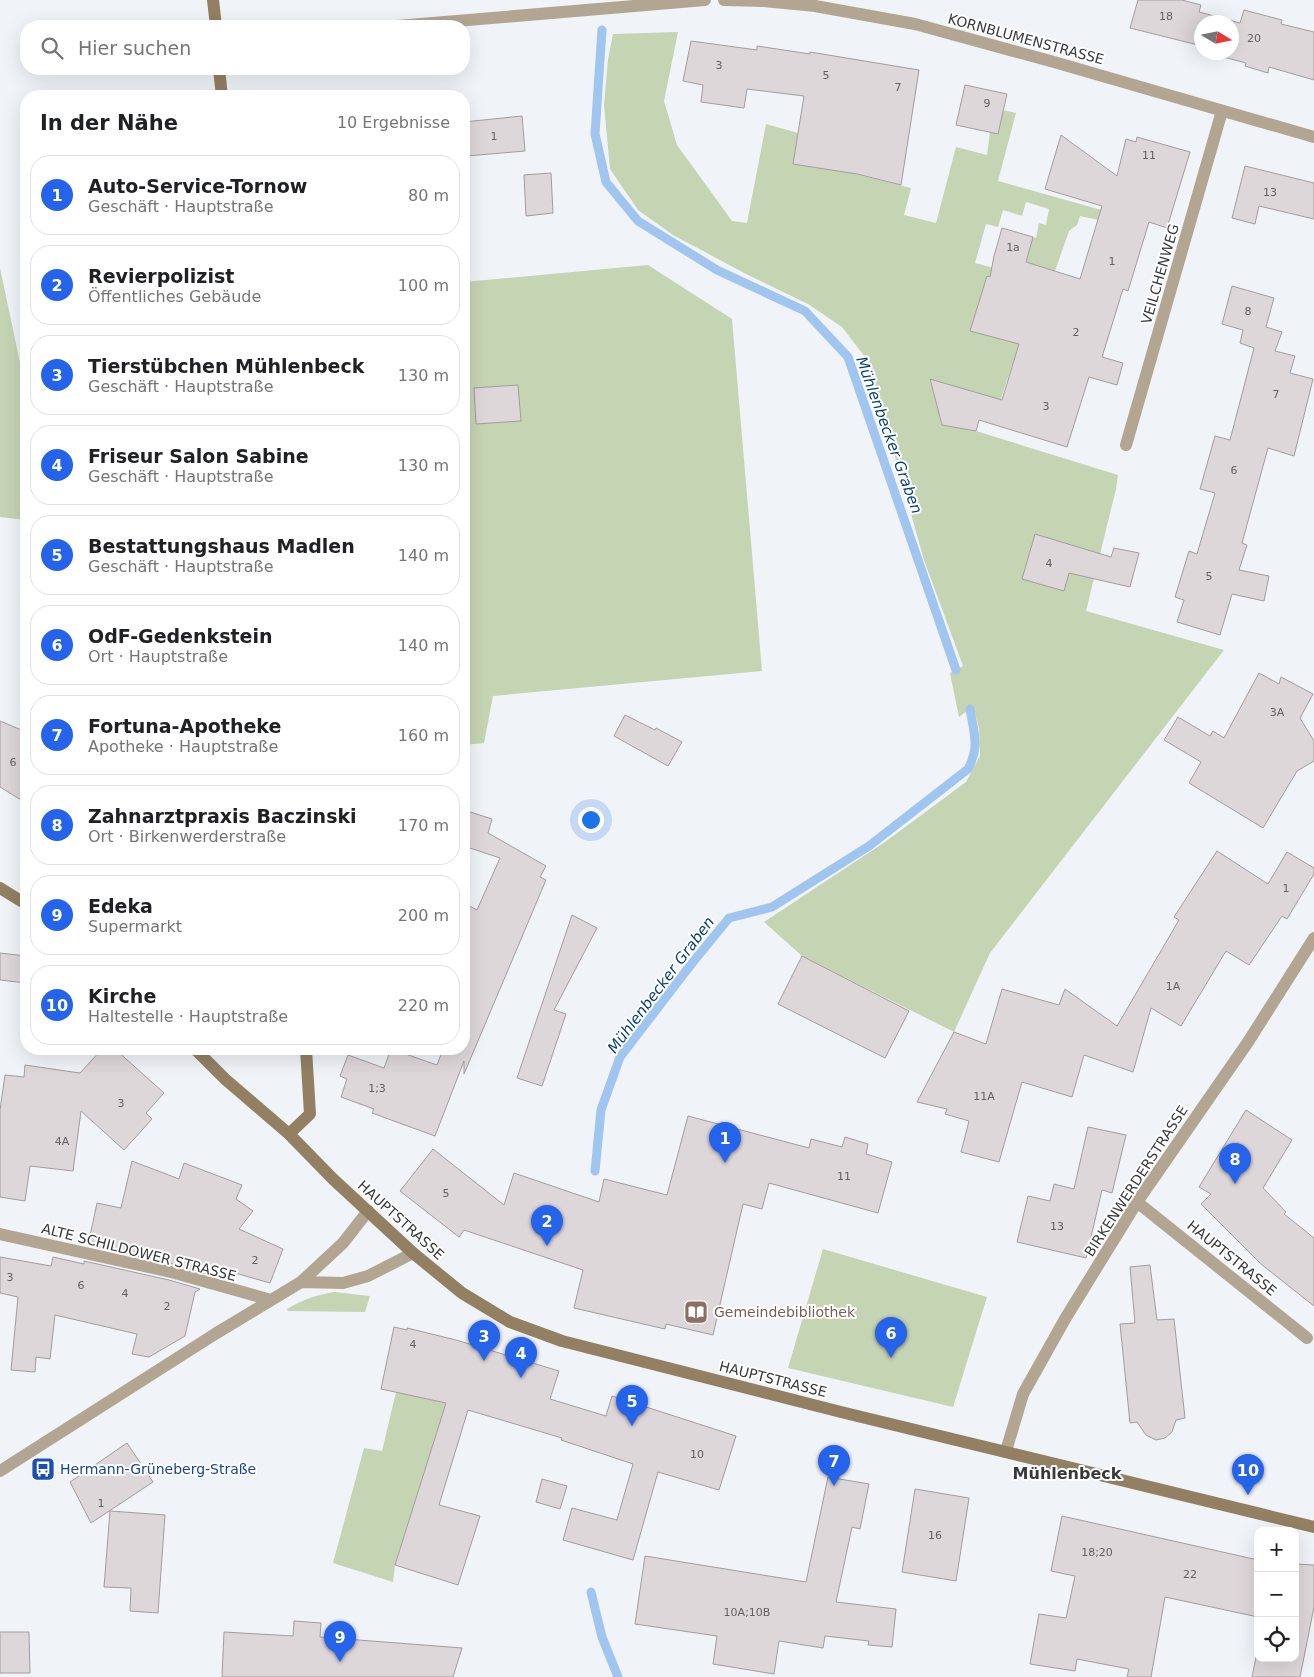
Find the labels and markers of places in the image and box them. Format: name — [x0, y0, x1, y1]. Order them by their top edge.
pin: 1 — [709, 1122, 741, 1163]
pin: 8 — [1219, 1143, 1251, 1184]
pin: 2 — [531, 1205, 563, 1246]
library icon: Gemeindebibliothek — [683, 1299, 709, 1325]
place label: Gemeindebibliothek — [714, 1304, 856, 1320]
pin: 6 — [875, 1317, 907, 1358]
pin: 3 — [468, 1320, 500, 1361]
pin: 4 — [505, 1337, 537, 1378]
pin: 5 — [616, 1385, 648, 1426]
pin: 7 — [818, 1445, 850, 1486]
pin: 10 — [1232, 1454, 1264, 1495]
bus stop icon: Hermann-Grüneberg-Straße — [30, 1456, 56, 1482]
place label: Hermann-Grüneberg-Straße — [60, 1461, 256, 1477]
pin: 9 — [324, 1621, 356, 1662]

